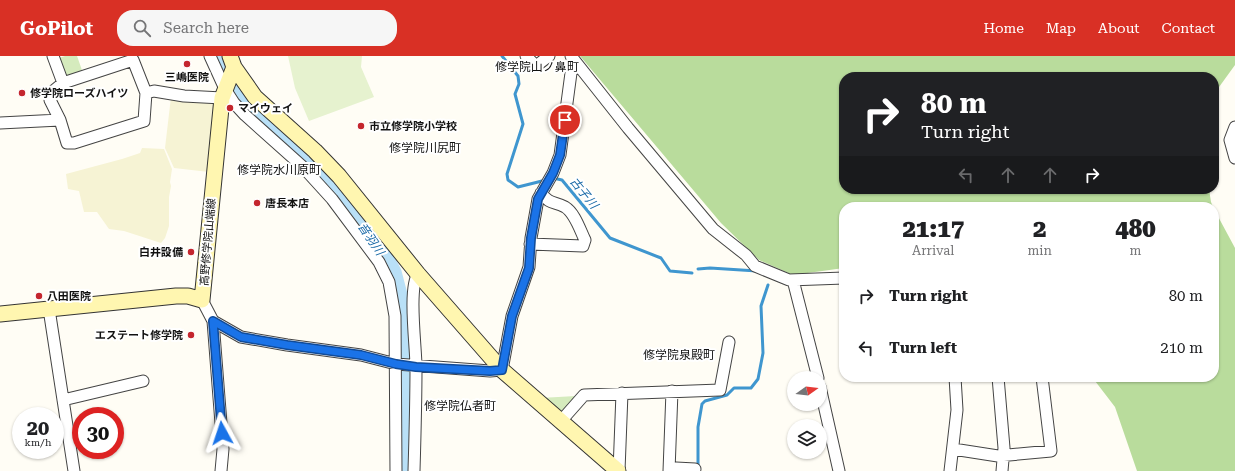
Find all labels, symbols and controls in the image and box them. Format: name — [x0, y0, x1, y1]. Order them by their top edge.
search box — [117, 10, 397, 46]
text: GoPilot — [20, 17, 93, 40]
icon: search — [131, 17, 153, 39]
text: Search here — [163, 19, 249, 37]
text: Home — [983, 20, 1024, 36]
text: Map — [1046, 20, 1076, 36]
text: About — [1098, 20, 1140, 36]
text: Contact — [1162, 20, 1215, 36]
marker: 三嶋医院 — [182, 59, 192, 69]
district label: 修学院山ノ鼻町 — [495, 60, 579, 74]
place label: 三嶋医院 — [165, 71, 209, 84]
place label: 修学院ローズハイツ — [30, 87, 128, 100]
text: 80 m — [921, 87, 986, 120]
marker: 修学院ローズハイツ — [17, 88, 27, 98]
icon: right — [855, 88, 907, 140]
place label: マイウェイ — [238, 102, 293, 115]
marker: マイウェイ — [225, 103, 235, 113]
pin — [548, 103, 582, 137]
icon: arrive — [554, 109, 576, 131]
place label: 市立修学院小学校 — [369, 120, 457, 133]
marker: 市立修学院小学校 — [356, 121, 366, 131]
text: Turn right — [921, 121, 1009, 142]
district label: 修学院川尻町 — [389, 141, 461, 155]
district label: 修学院水川原町 — [237, 163, 321, 177]
icon: left — [955, 164, 977, 186]
icon: ahead — [997, 164, 1019, 186]
icon: ahead — [1039, 164, 1061, 186]
icon: right — [1081, 164, 1103, 186]
water label: 古子川 — [567, 175, 602, 213]
place label: 唐長本店 — [265, 197, 309, 210]
street label: 高野修学院山端線 — [198, 198, 218, 286]
marker: 唐長本店 — [252, 198, 262, 208]
text: 21:17 — [902, 215, 964, 243]
text: 2 — [1033, 215, 1046, 243]
text: 480 — [1115, 215, 1156, 243]
water label: 音羽川 — [355, 220, 388, 259]
text: Arrival — [912, 243, 954, 258]
text: min — [1027, 243, 1052, 258]
text: m — [1129, 243, 1141, 258]
place label: 白井設備 — [139, 246, 183, 259]
marker: 白井設備 — [186, 247, 196, 257]
icon: right — [855, 285, 877, 307]
text: Turn right — [889, 287, 968, 305]
text: 80 m — [1169, 287, 1203, 305]
place label: 八田医院 — [47, 290, 91, 303]
marker: 八田医院 — [34, 291, 44, 301]
place label: エステート修学院 — [95, 329, 183, 342]
marker: エステート修学院 — [186, 330, 196, 340]
icon: left — [855, 337, 877, 359]
text: Turn left — [889, 339, 957, 357]
text: 210 m — [1160, 339, 1203, 357]
district label: 修学院泉殿町 — [643, 348, 715, 362]
north arrow — [787, 371, 827, 411]
map controls — [787, 371, 827, 459]
district label: 修学院仏者町 — [424, 399, 496, 413]
speed limit sign: 30 — [72, 407, 124, 459]
position arrow — [201, 412, 243, 454]
text: 20 — [27, 416, 49, 440]
button: layers — [787, 419, 827, 459]
text: km/h — [25, 437, 51, 448]

